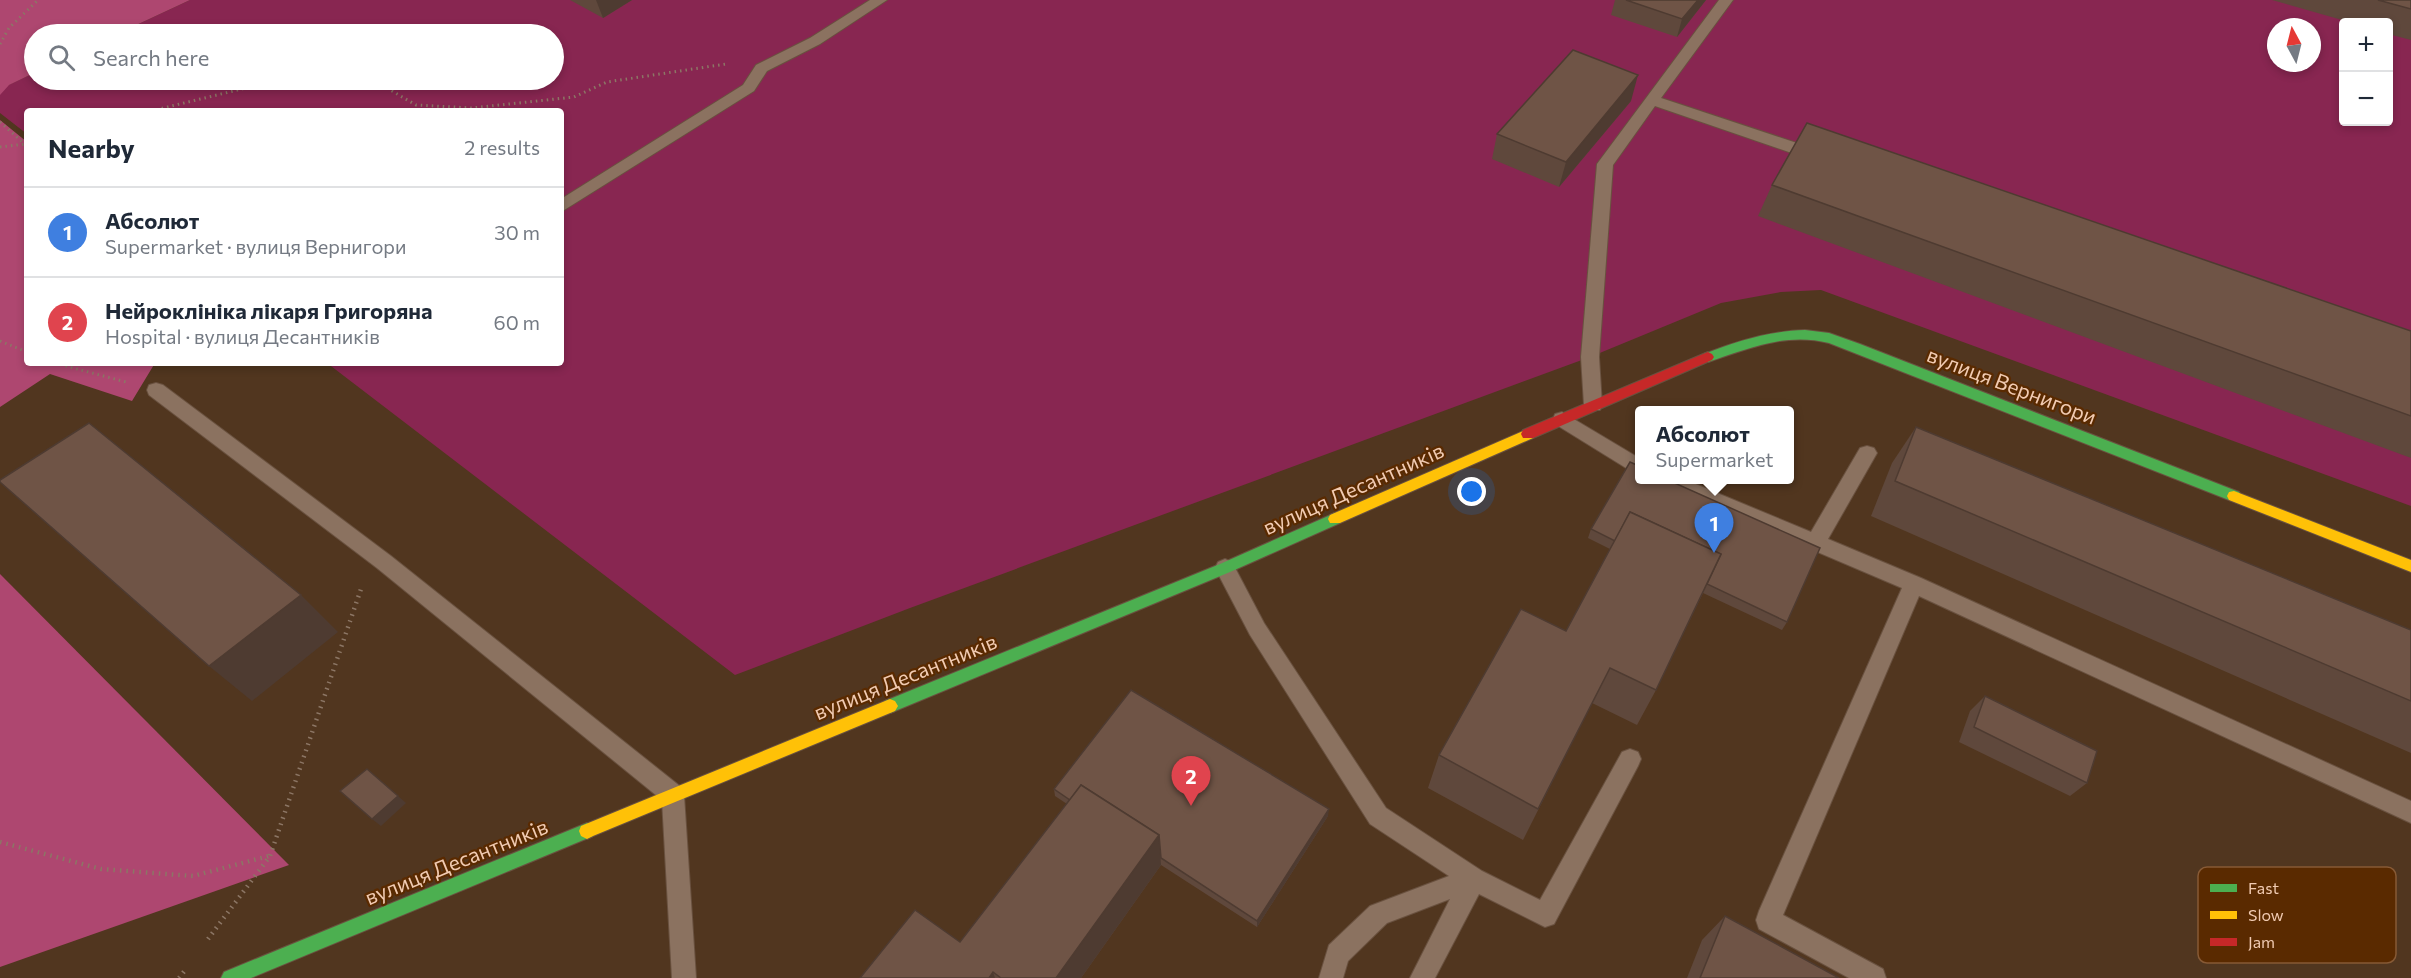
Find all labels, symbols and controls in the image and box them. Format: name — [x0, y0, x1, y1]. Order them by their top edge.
north arrow — [2267, 18, 2321, 72]
map controls — [2339, 18, 2393, 126]
button: + — [2339, 18, 2393, 72]
search box — [24, 24, 564, 90]
icon: search — [45, 41, 78, 74]
text: Search here — [93, 44, 209, 71]
button: − — [2339, 72, 2393, 126]
text: Nearby — [48, 132, 135, 163]
text: 2 results — [464, 135, 540, 159]
text: Абсолют — [105, 207, 199, 234]
text: 1 — [63, 220, 72, 244]
text: 30 m — [494, 220, 540, 244]
text: Supermarket · вулиця Вернигори — [105, 234, 407, 258]
text: Нейроклініка лікаря Григоряна — [105, 297, 433, 324]
text: 2 — [62, 310, 73, 334]
text: 60 m — [494, 310, 540, 334]
text: Hospital · вулиця Десантників — [105, 324, 380, 348]
street label: вулиця Вернигори — [1924, 341, 2100, 429]
popup — [1635, 406, 1794, 484]
text: Абсолют — [1655, 420, 1750, 447]
street label: вулиця Десантників — [1259, 437, 1447, 539]
text: Supermarket — [1655, 447, 1774, 471]
your location — [1457, 477, 1486, 506]
pin: 1 — [1694, 504, 1734, 553]
street label: вулиця Десантників — [810, 628, 1000, 724]
pin: 2 — [1172, 756, 1210, 806]
street label: вулиця Десантників — [361, 813, 551, 909]
legend — [2198, 867, 2396, 963]
text: Fast — [2248, 878, 2279, 897]
text: Slow — [2248, 905, 2284, 924]
text: Jam — [2248, 932, 2275, 951]

